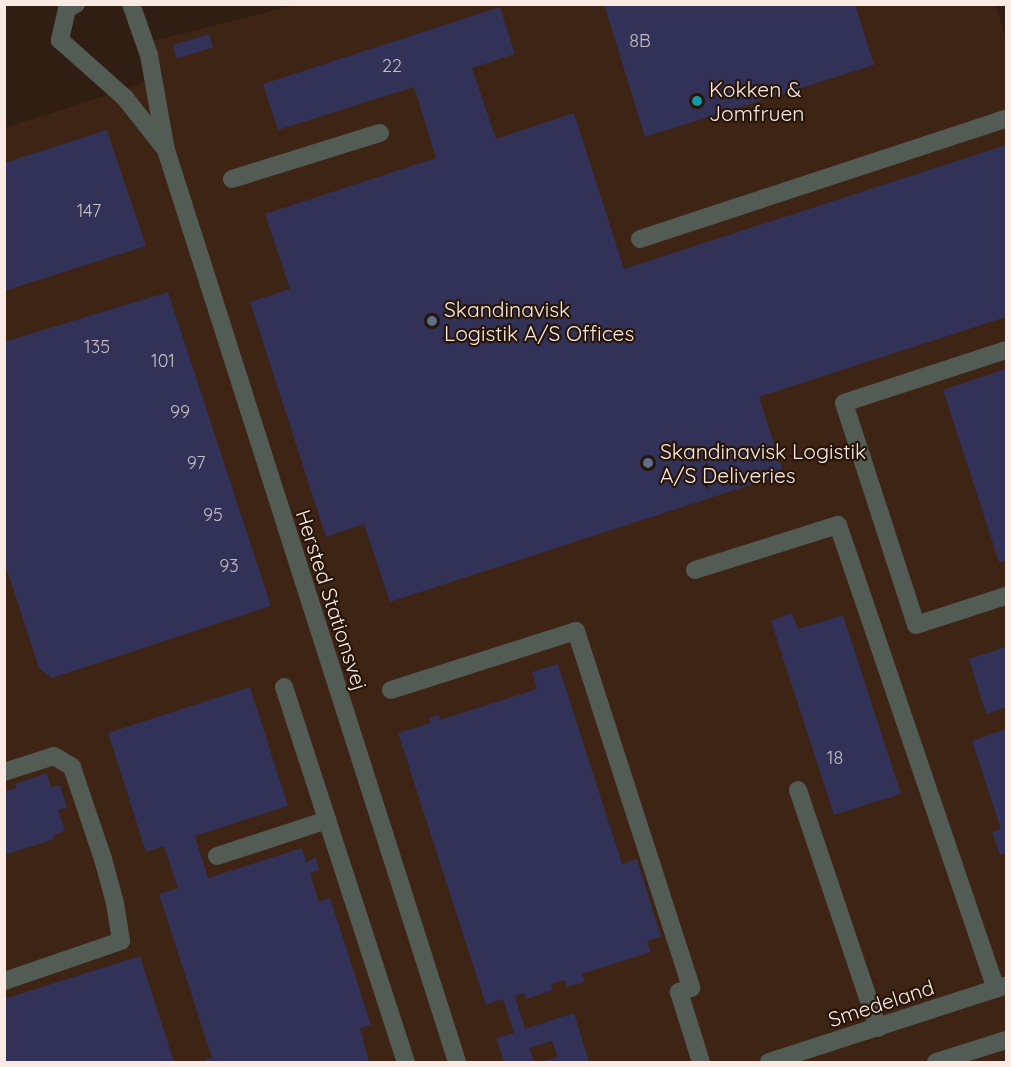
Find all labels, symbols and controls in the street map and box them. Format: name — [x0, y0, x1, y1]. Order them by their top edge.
house number: 8B — [629, 30, 651, 52]
house number: 22 — [382, 55, 402, 77]
place label: Kokken & Jomfruen — [709, 76, 804, 126]
marker: Kokken & Jomfruen — [690, 94, 704, 108]
house number: 147 — [77, 200, 101, 222]
place label: Skandinavisk Logistik A/S Offices — [444, 296, 634, 346]
marker: Skandinavisk Logistik A/S Offices — [425, 314, 439, 328]
house number: 135 — [84, 336, 110, 358]
house number: 101 — [151, 350, 175, 372]
house number: 99 — [170, 401, 190, 423]
place label: Skandinavisk Logistik A/S Deliveries — [660, 438, 866, 488]
house number: 97 — [187, 452, 205, 474]
marker: Skandinavisk Logistik A/S Deliveries — [641, 456, 655, 470]
house number: 95 — [203, 504, 223, 526]
street label: Hersted Stationsvej — [291, 506, 373, 694]
house number: 93 — [219, 555, 239, 577]
house number: 18 — [827, 747, 843, 769]
street label: Smedeland — [825, 974, 937, 1032]

